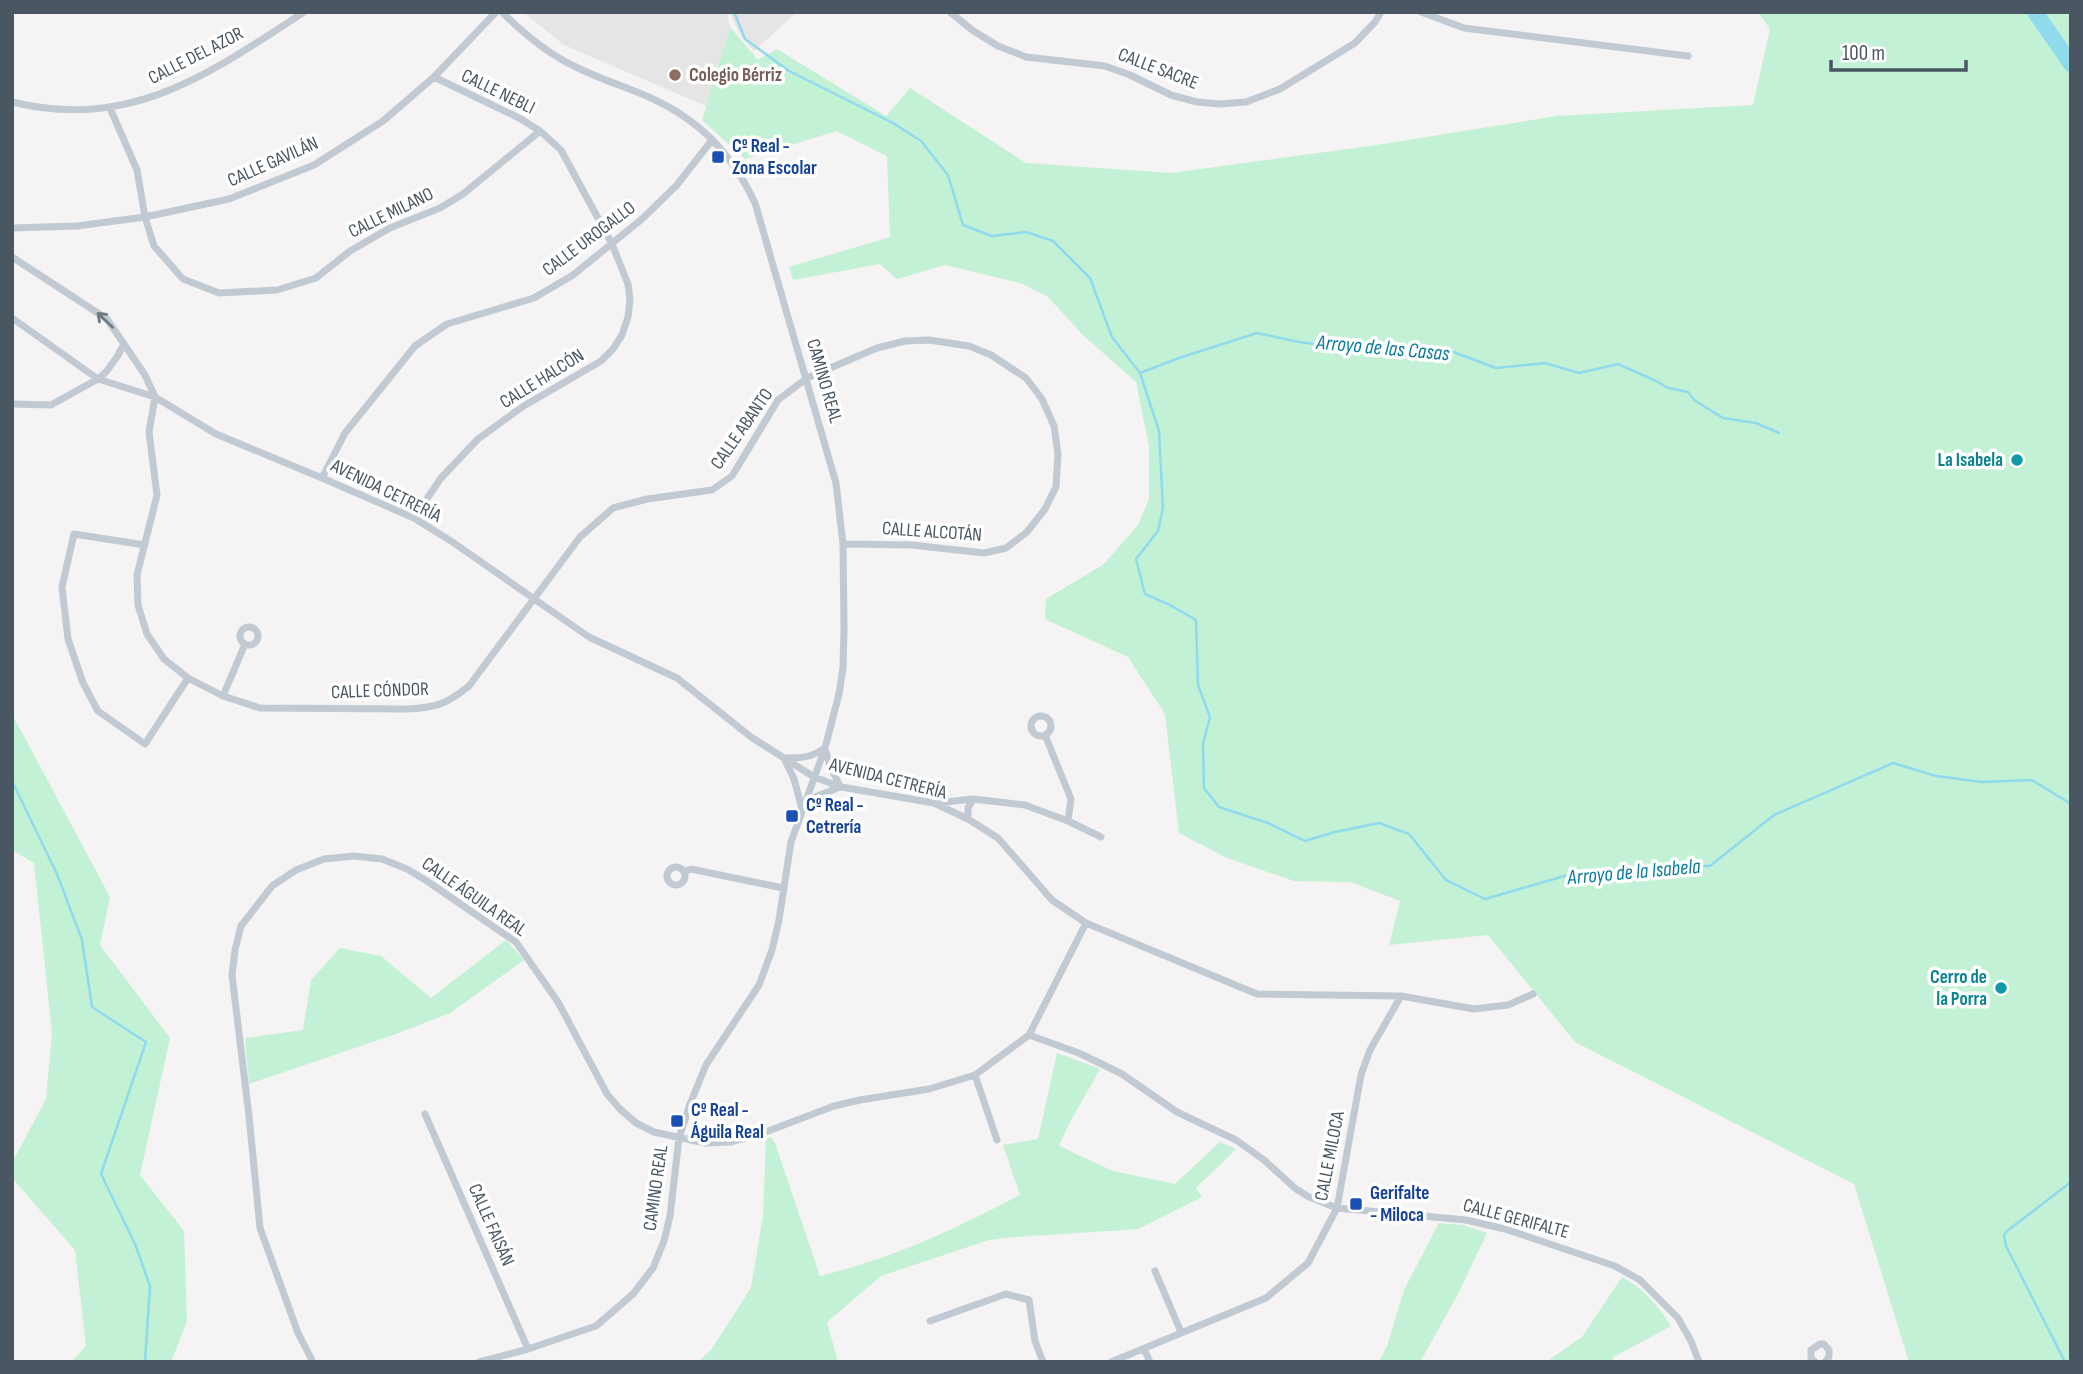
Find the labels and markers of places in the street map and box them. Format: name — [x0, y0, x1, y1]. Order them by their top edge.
place label: Colegio Bérriz — [689, 64, 782, 87]
marker: Colegio Bérriz — [667, 67, 683, 83]
place label: Cº Real - Zona Escolar — [732, 135, 817, 180]
marker: Cº Real - Zona Escolar — [710, 149, 726, 165]
place label: La Isabela — [1937, 449, 2003, 472]
marker: La Isabela — [2009, 452, 2025, 468]
place label: Cº Real - Cetrería — [806, 794, 864, 839]
marker: Cº Real - Cetrería — [784, 808, 800, 824]
place label: Cerro de la Porra — [1930, 966, 1987, 1011]
marker: Cerro de la Porra — [1993, 980, 2009, 996]
place label: Cº Real - Águila Real — [690, 1099, 764, 1144]
marker: Cº Real - Águila Real — [669, 1113, 685, 1129]
place label: Gerifalte - Miloca — [1370, 1182, 1429, 1227]
marker: Gerifalte - Miloca — [1348, 1196, 1364, 1212]

